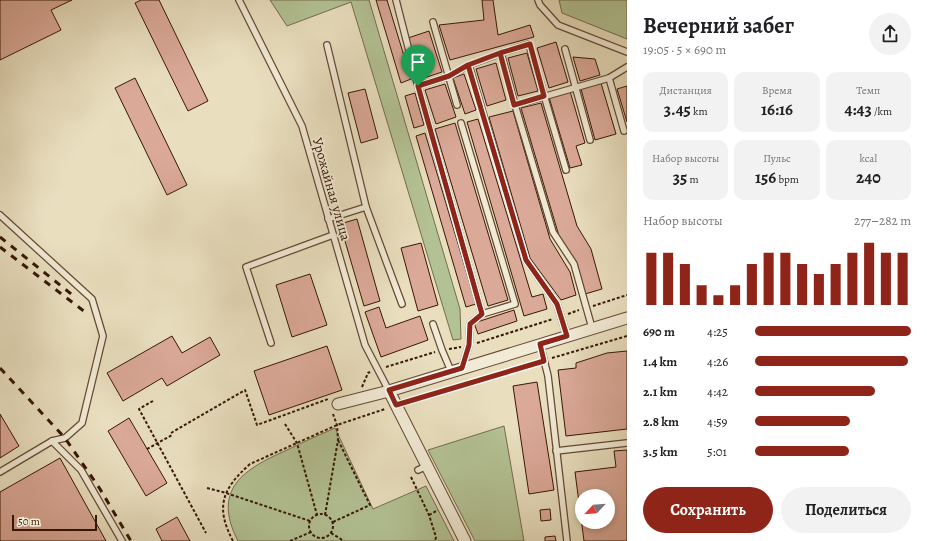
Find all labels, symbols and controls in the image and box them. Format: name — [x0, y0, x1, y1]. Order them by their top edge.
text: Вечерний забег — [643, 11, 794, 41]
button: share — [869, 13, 911, 55]
text: 19:05 · 5 × 690 m — [643, 41, 726, 58]
pin — [401, 45, 435, 86]
icon: arrive — [407, 51, 429, 73]
text: Дистанция — [659, 83, 712, 98]
text: Время — [762, 83, 792, 98]
text: Темп — [856, 83, 880, 98]
text: 3.45 — [664, 98, 691, 121]
text: 16:16 — [761, 98, 793, 121]
text: 4:43 — [844, 98, 872, 121]
text: km — [691, 104, 708, 119]
text: /km — [872, 104, 892, 119]
street label: Урожайная улица — [308, 135, 355, 243]
text: Набор высоты — [652, 151, 719, 166]
text: Пульс — [763, 151, 791, 166]
text: kcal — [860, 151, 877, 166]
text: 35 — [673, 166, 687, 189]
text: 156 — [755, 166, 776, 189]
text: 240 — [856, 166, 881, 189]
text: m — [687, 172, 699, 187]
text: bpm — [776, 172, 799, 187]
text: Набор высоты — [643, 212, 723, 229]
text: 277–282 m — [854, 212, 911, 229]
text: 690 m — [643, 323, 675, 340]
text: 4:25 — [707, 323, 728, 340]
text: 1.4 km — [643, 353, 677, 370]
text: 4:26 — [707, 353, 728, 370]
text: 2.1 km — [643, 383, 677, 400]
text: 4:42 — [707, 383, 728, 400]
text: 2.8 km — [643, 413, 679, 430]
text: 4:59 — [707, 413, 728, 430]
text: 3.5 km — [643, 443, 678, 460]
text: 5:01 — [707, 443, 727, 460]
button: Сохранить — [643, 487, 773, 533]
button: Поделиться — [781, 487, 911, 533]
north arrow — [575, 489, 615, 529]
map controls — [575, 489, 615, 529]
scale bar — [12, 513, 97, 532]
text: 50 m — [18, 514, 40, 529]

